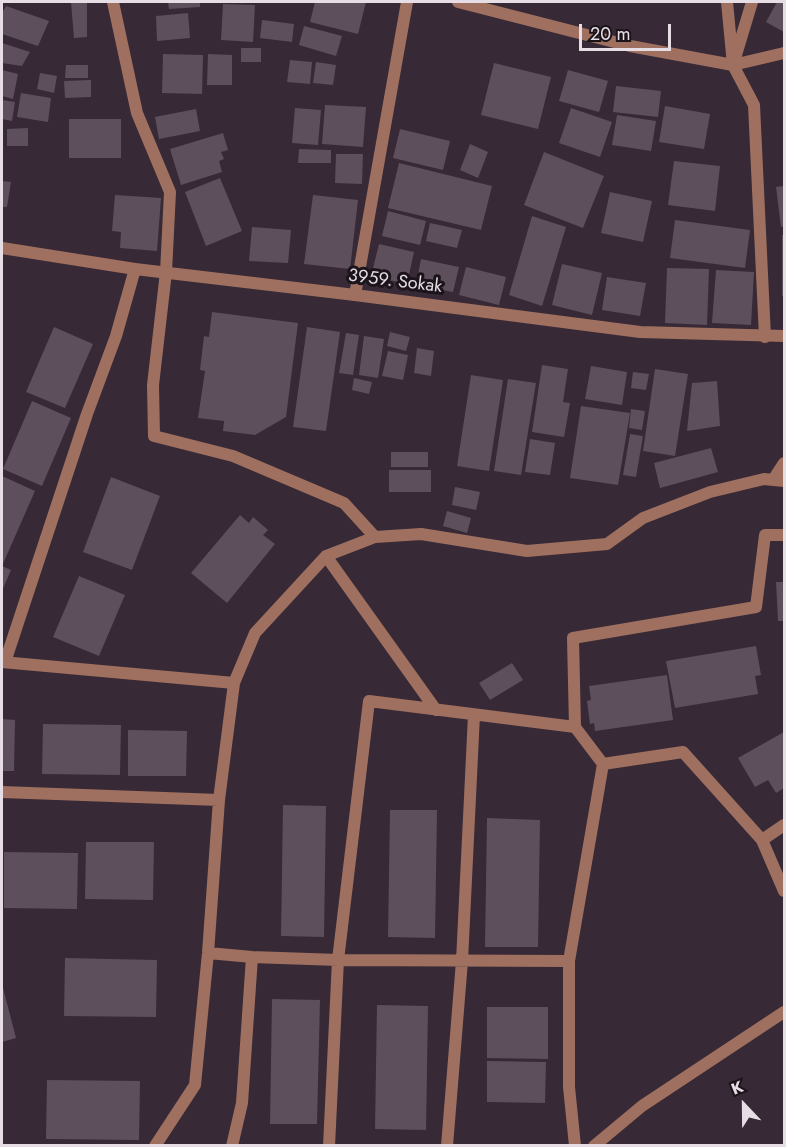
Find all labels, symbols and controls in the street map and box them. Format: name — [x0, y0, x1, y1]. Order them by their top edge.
scale bar — [582, 12, 674, 50]
text: 20 m — [590, 21, 630, 47]
street label: 3959. Sokak — [347, 266, 443, 298]
north arrow — [714, 1075, 774, 1135]
text: K — [728, 1075, 747, 1101]

